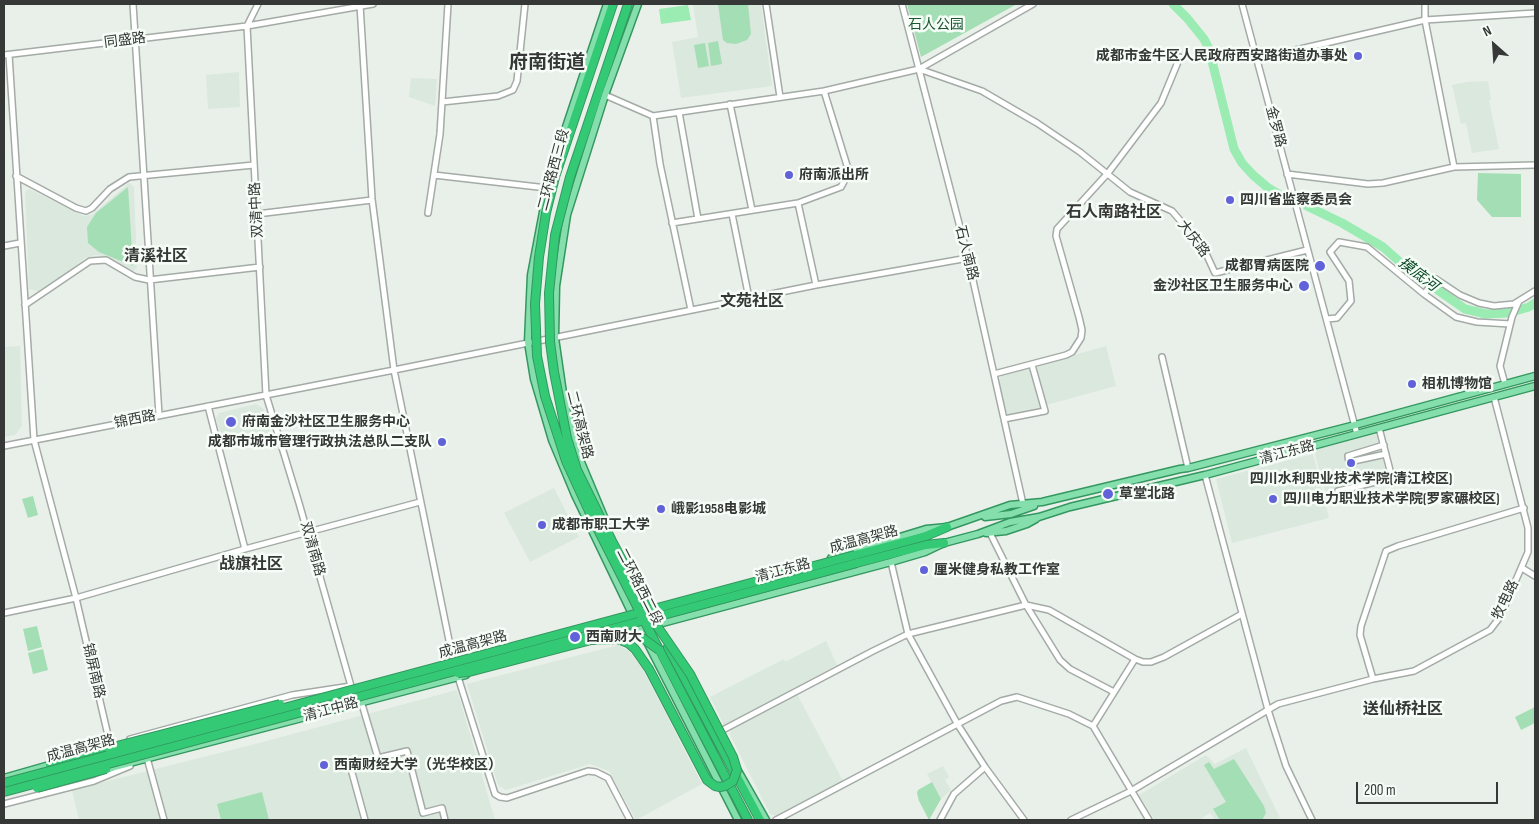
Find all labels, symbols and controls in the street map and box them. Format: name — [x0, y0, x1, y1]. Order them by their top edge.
park label: 石人公园 — [908, 17, 964, 33]
north arrow — [1469, 20, 1519, 70]
text: N — [1480, 22, 1494, 40]
street label: 同盛路 — [103, 30, 147, 52]
place label: 成都市金牛区人民政府西安路街道办事处 — [1096, 48, 1348, 64]
marker: 成都市金牛区人民政府西安路街道办事处 — [1352, 50, 1364, 62]
district label: 府南街道 — [509, 52, 585, 74]
street label: 金罗路 — [1261, 105, 1289, 149]
street label: 二环路西三段 — [535, 127, 573, 213]
place label: 府南派出所 — [799, 167, 869, 183]
marker: 府南派出所 — [783, 169, 795, 181]
street label: 双清中路 — [247, 182, 267, 238]
place label: 四川省监察委员会 — [1240, 192, 1352, 208]
marker: 四川省监察委员会 — [1224, 194, 1236, 206]
district label: 石人南路社区 — [1066, 203, 1162, 223]
street label: 大庆路 — [1174, 217, 1212, 261]
street label: 石人南路 — [951, 224, 981, 282]
district label: 清溪社区 — [124, 247, 188, 267]
water label: 摸底河 — [1395, 254, 1441, 296]
place label: 成都胃病医院 — [1225, 258, 1309, 274]
marker: 成都胃病医院 — [1313, 259, 1327, 273]
place label: 金沙社区卫生服务中心 — [1153, 278, 1293, 294]
marker: 金沙社区卫生服务中心 — [1297, 279, 1311, 293]
district label: 文苑社区 — [720, 292, 784, 312]
place label: 相机博物馆 — [1422, 376, 1492, 392]
marker: 相机博物馆 — [1406, 378, 1418, 390]
street label: 二环高架路 — [562, 389, 596, 461]
street label: 锦西路 — [113, 408, 157, 432]
place label: 府南金沙社区卫生服务中心 — [242, 414, 410, 430]
marker: 府南金沙社区卫生服务中心 — [224, 415, 238, 429]
place label: 成都市城市管理行政执法总队二支队 — [208, 434, 432, 450]
marker: 成都市城市管理行政执法总队二支队 — [436, 436, 448, 448]
street label: 清江东路 — [1258, 438, 1316, 468]
marker: 四川水利职业技术学院(清江校区) — [1345, 457, 1357, 469]
place label: 四川水利职业技术学院(清江校区) — [1250, 471, 1452, 487]
place label: 草堂北路 — [1119, 486, 1175, 502]
marker: 草堂北路 — [1101, 487, 1115, 501]
place label: 四川电力职业技术学院(罗家碾校区) — [1283, 491, 1499, 507]
marker: 四川电力职业技术学院(罗家碾校区) — [1267, 493, 1279, 505]
place label: 峨影1958电影城 — [671, 501, 766, 517]
marker: 峨影1958电影城 — [655, 503, 667, 515]
place label: 成都市职工大学 — [552, 517, 650, 533]
marker: 成都市职工大学 — [536, 519, 548, 531]
street label: 双清南路 — [296, 520, 328, 578]
street label: 成温高架路 — [828, 523, 900, 557]
street label: 二环路西二段 — [612, 546, 666, 628]
district label: 战旗社区 — [219, 555, 283, 575]
street label: 清江东路 — [754, 556, 812, 586]
place label: 厘米健身私教工作室 — [934, 562, 1060, 578]
marker: 厘米健身私教工作室 — [918, 564, 930, 576]
street label: 牧电路 — [1489, 577, 1523, 623]
street label: 成温高架路 — [437, 628, 509, 662]
place label: 西南财大 — [586, 629, 642, 645]
marker: 西南财大 — [568, 630, 582, 644]
street label: 锦屏南路 — [79, 642, 107, 700]
street label: 清江中路 — [302, 695, 360, 725]
district label: 送仙桥社区 — [1363, 700, 1443, 720]
street label: 成温高架路 — [45, 732, 117, 766]
place label: 西南财经大学（光华校区） — [334, 757, 502, 773]
marker: 西南财经大学（光华校区） — [318, 759, 330, 771]
scale bar — [1359, 772, 1502, 804]
text: 200 m — [1364, 781, 1396, 800]

